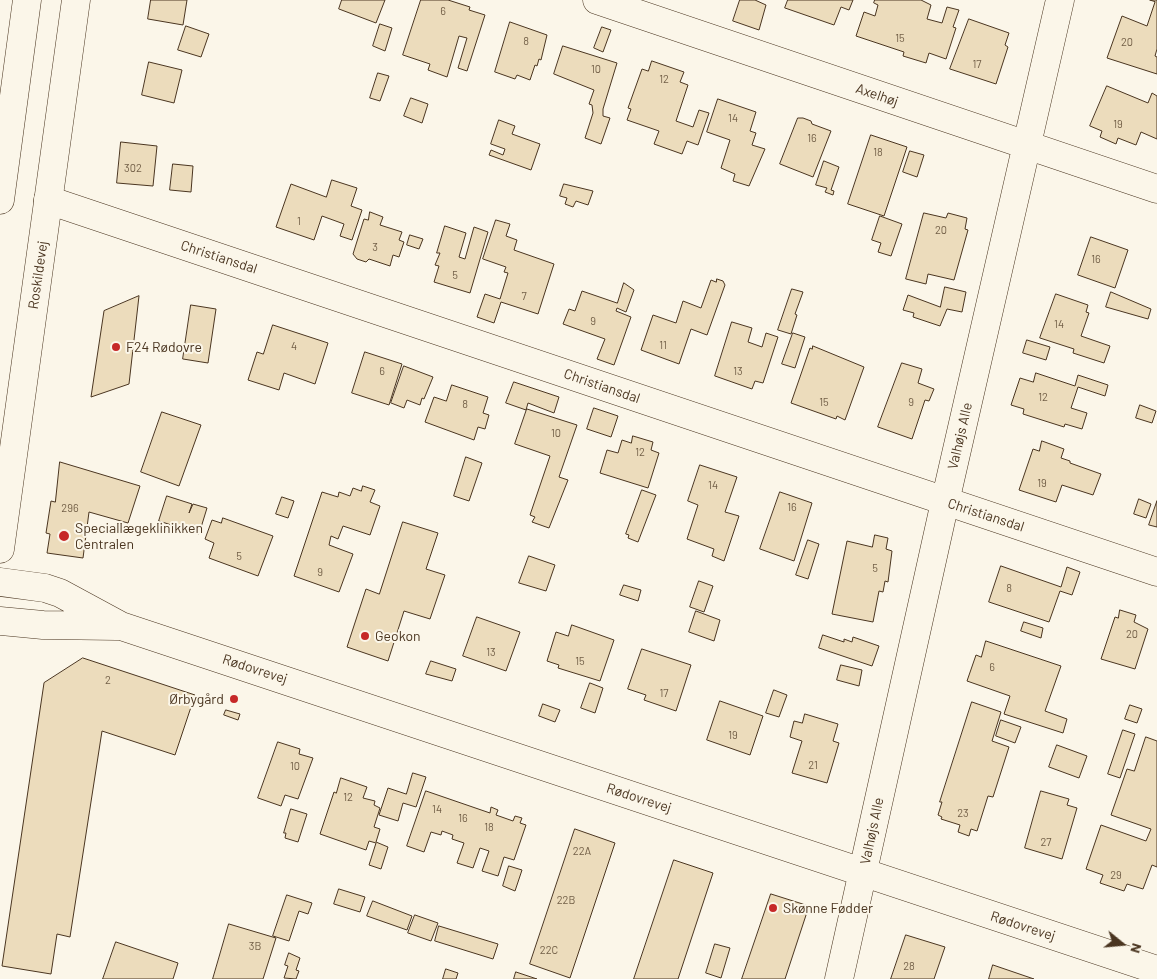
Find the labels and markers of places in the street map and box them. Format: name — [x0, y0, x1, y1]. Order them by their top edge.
place label: F24 Rødovre — [126, 339, 202, 355]
marker: F24 Rødovre — [110, 341, 122, 353]
place label: Speciallægeklinikken Centralen — [75, 520, 203, 552]
marker: Speciallægeklinikken Centralen — [57, 529, 71, 543]
place label: Geokon — [375, 628, 421, 644]
marker: Geokon — [359, 630, 371, 642]
place label: Ørbygård — [169, 691, 224, 707]
marker: Ørbygård — [228, 693, 240, 705]
place label: Skønne Fødder — [783, 900, 873, 916]
marker: Skønne Fødder — [767, 902, 779, 914]

